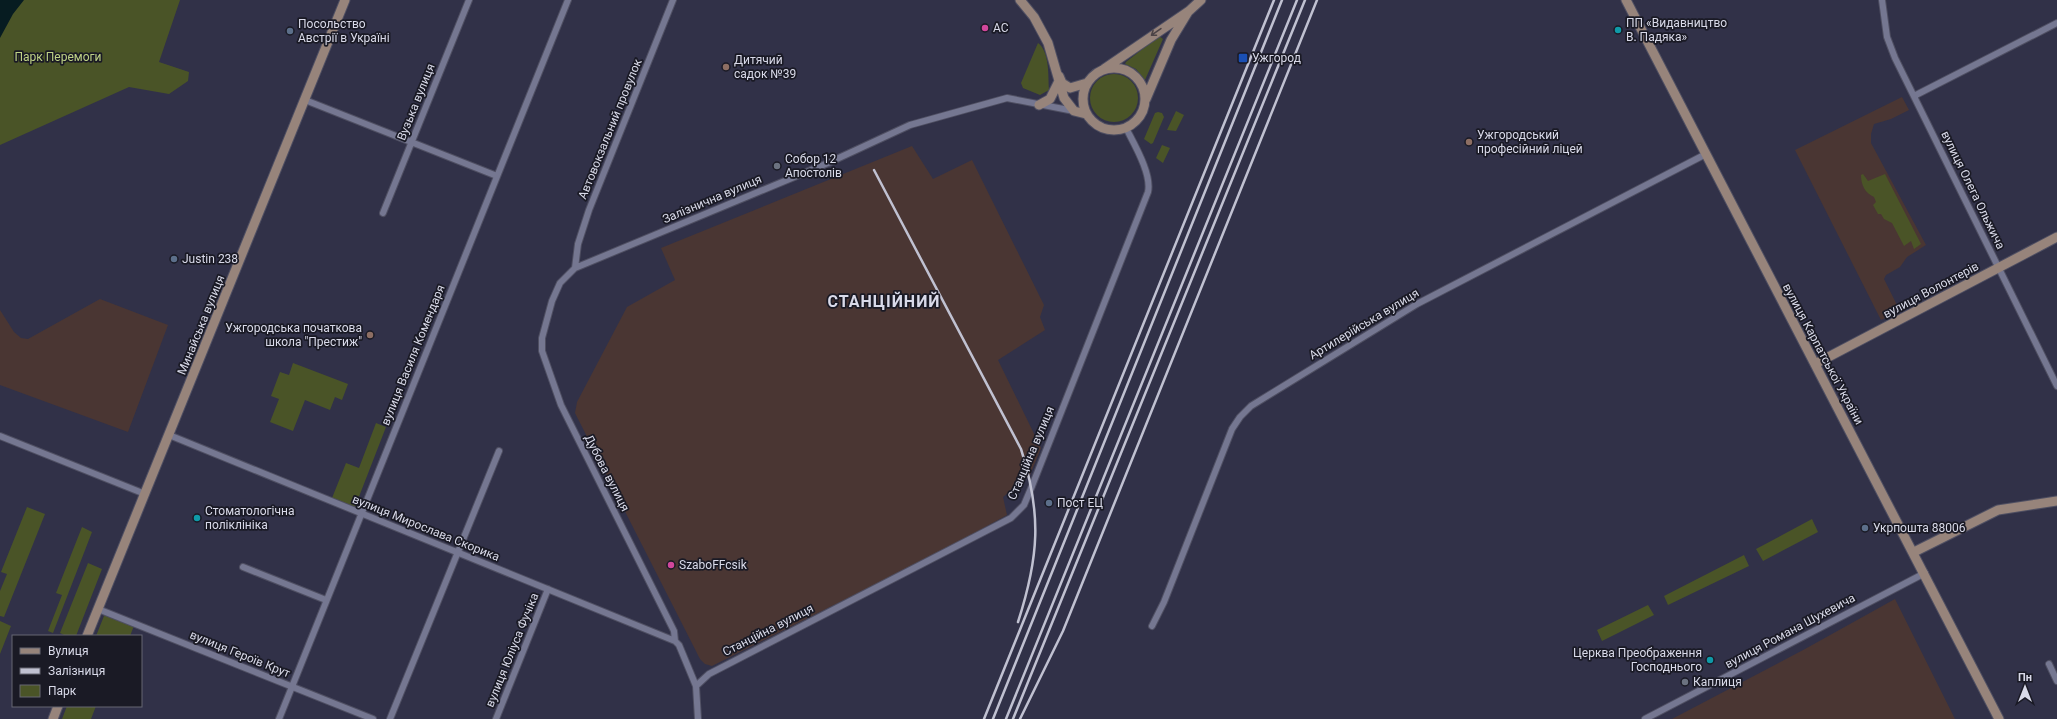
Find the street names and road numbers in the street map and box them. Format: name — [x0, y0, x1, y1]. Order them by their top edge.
street label: Автовокзальний провулок — [575, 56, 645, 201]
street label: Вузька вулиця — [394, 62, 438, 142]
street label: вулиця Олега Ольжича — [1938, 129, 2008, 251]
street label: Залізнична вулиця — [660, 172, 764, 226]
street label: вулиця Волонтерів — [1881, 259, 1981, 321]
street label: Минайська вулиця — [175, 273, 227, 377]
street label: вулиця Карпатської України — [1780, 281, 1866, 427]
street label: вулиця Василя Комендаря — [378, 283, 448, 427]
street label: Артилерійська вулиця — [1307, 286, 1421, 362]
street label: Станційна вулиця — [1005, 404, 1057, 502]
street label: Дубова вулиця — [582, 432, 632, 514]
street label: вулиця Мирослава Скорика — [350, 492, 502, 564]
street label: вулиця Юліуса Фучіка — [483, 591, 541, 709]
street label: вулиця Романа Шухевича — [1723, 591, 1857, 671]
street label: Станційна вулиця — [720, 601, 816, 659]
street label: вулиця Героїв Крут — [188, 627, 292, 681]

